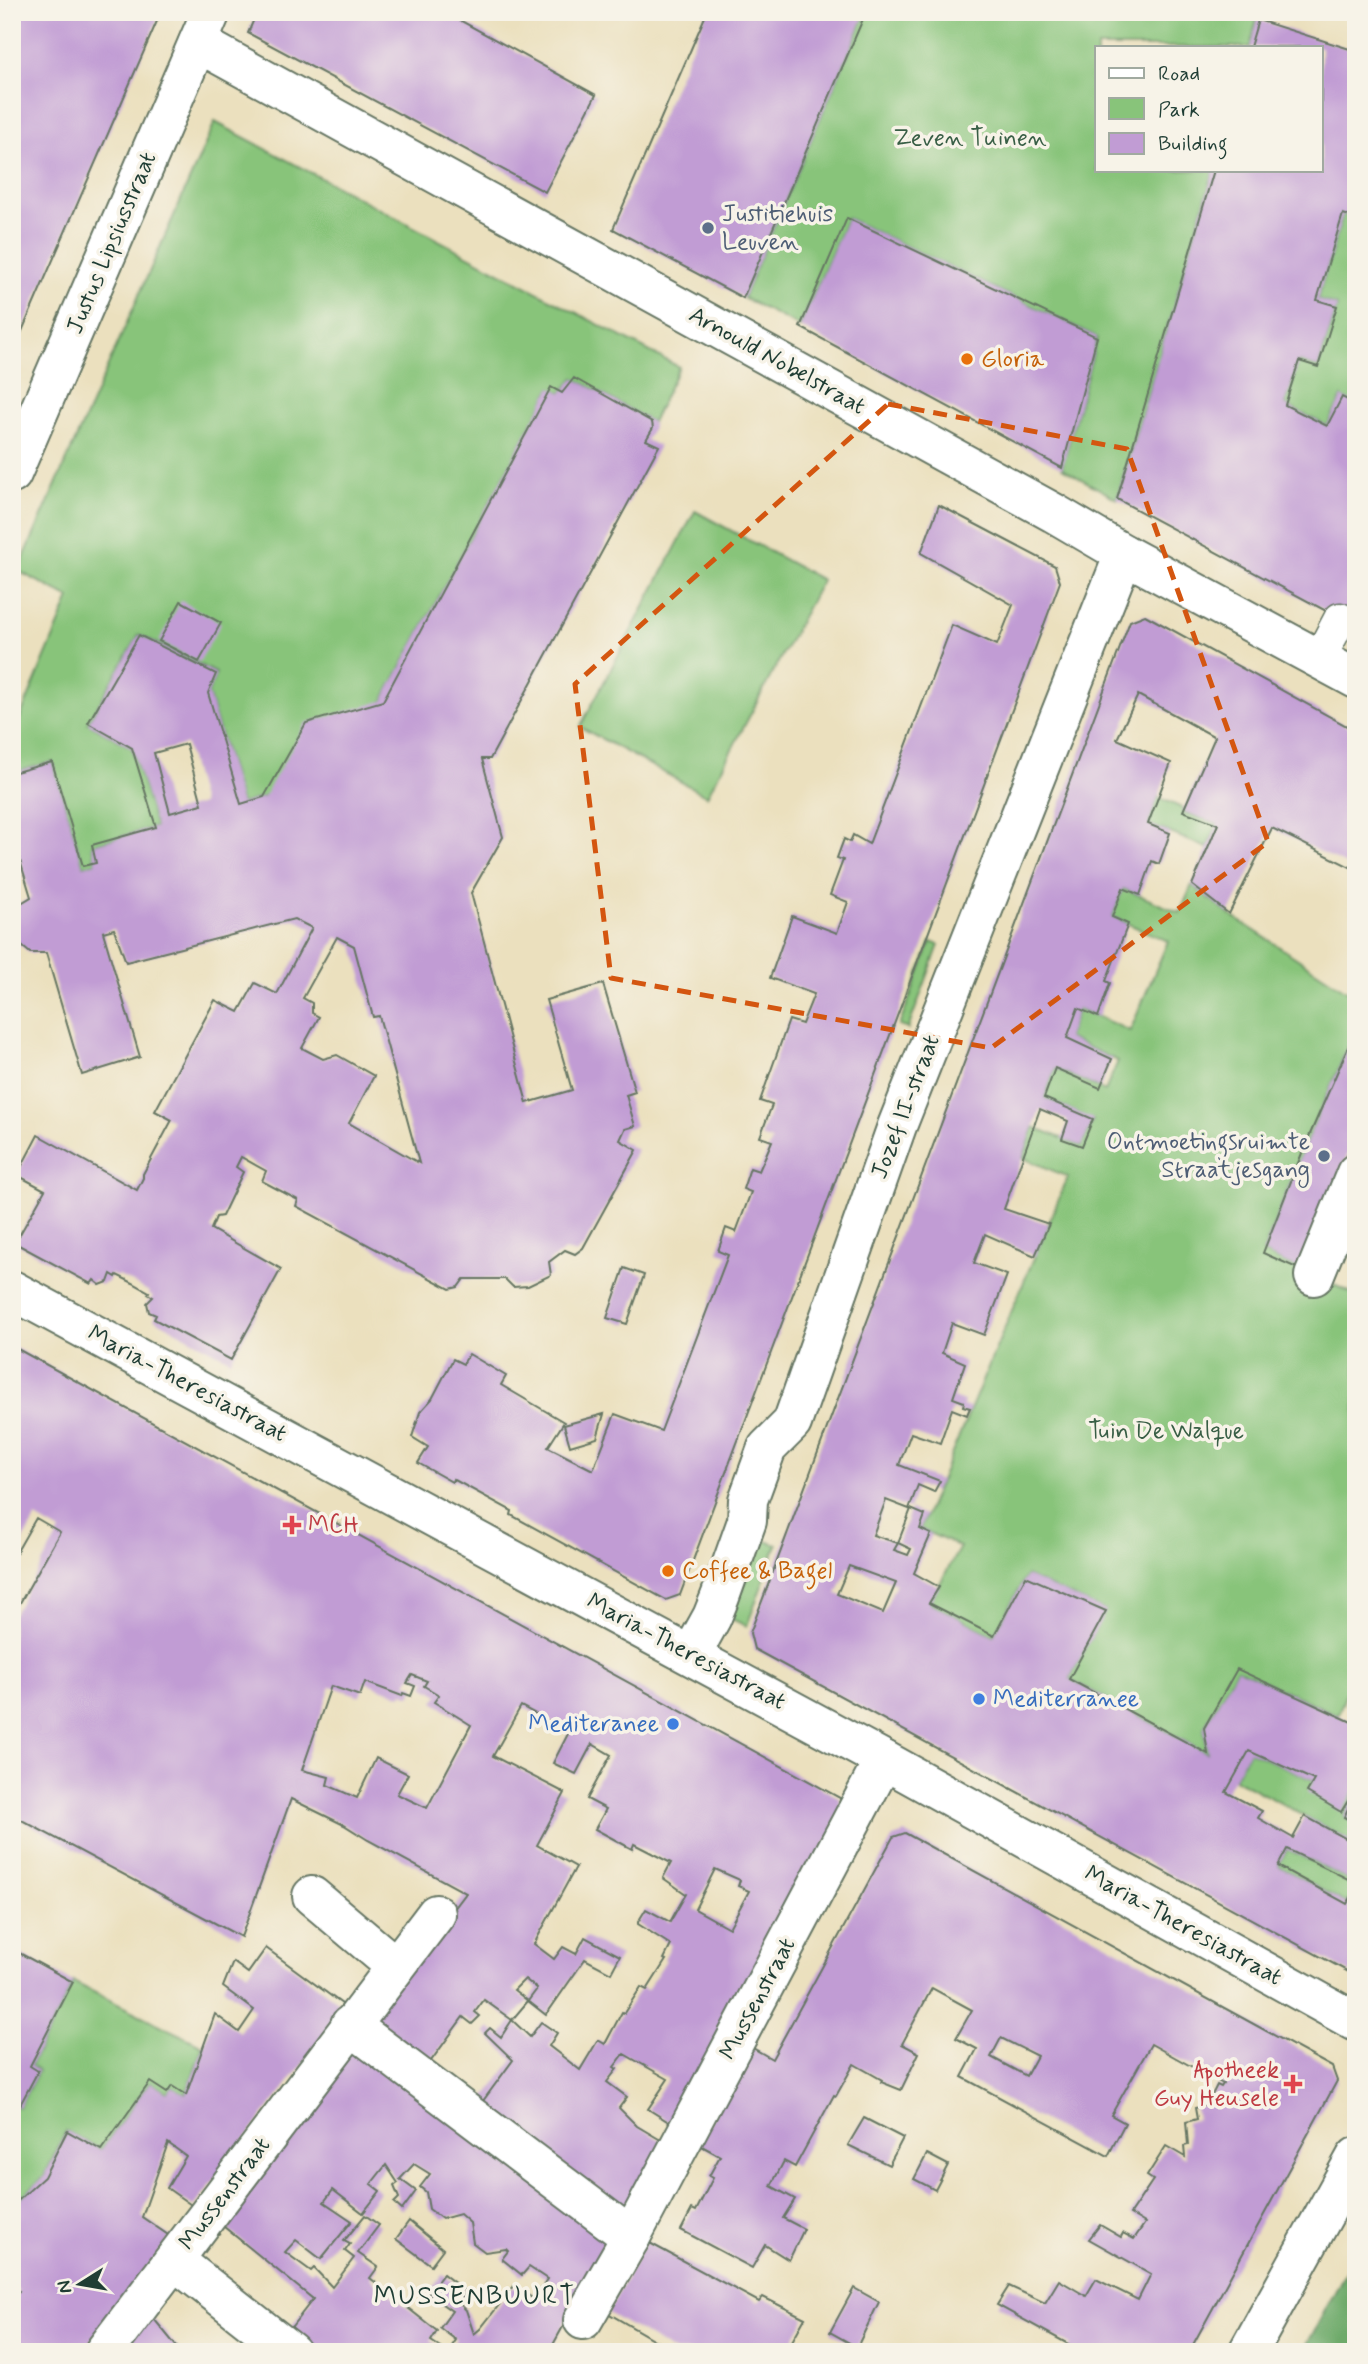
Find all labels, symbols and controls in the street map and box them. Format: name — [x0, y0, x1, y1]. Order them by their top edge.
legend — [1095, 46, 1322, 172]
text: Road — [1158, 60, 1200, 88]
text: Park — [1158, 96, 1200, 124]
park label: Zeven Tuinen — [893, 123, 1047, 154]
text: Building — [1158, 130, 1228, 160]
street label: Justus Lipsiusstraat — [60, 147, 164, 339]
place label: Justitiehuis Leuven — [722, 199, 834, 258]
marker: Justitiehuis Leuven — [700, 220, 716, 236]
street label: Arnould Nobelstraat — [683, 300, 871, 422]
place label: Gloria — [981, 344, 1045, 375]
marker: Gloria — [959, 351, 975, 367]
street label: Jozef II-straat — [864, 1031, 948, 1183]
place label: Ontmoetingsruimte Straatjesgang — [1107, 1127, 1310, 1188]
marker: Ontmoetingsruimte Straatjesgang — [1316, 1148, 1332, 1164]
street label: Maria-Theresiastraat — [82, 1318, 292, 1450]
park label: Tuin De Walque — [1088, 1416, 1244, 1447]
place label: MCH — [308, 1510, 359, 1541]
marker: MCH — [282, 1515, 302, 1535]
place label: Coffee & Bagel — [682, 1556, 832, 1590]
marker: Coffee & Bagel — [660, 1563, 676, 1579]
street label: Maria-Theresiastraat — [581, 1586, 791, 1718]
place label: Mediterranee — [993, 1684, 1139, 1715]
marker: Mediterranee — [971, 1691, 987, 1707]
place label: Mediteranee — [528, 1709, 659, 1740]
marker: Mediteranee — [665, 1716, 681, 1732]
street label: Maria-Theresiastraat — [1079, 1859, 1287, 1993]
street label: Mussenstraat — [713, 1932, 803, 2066]
place label: Apotheek Guy Heusele — [1154, 2055, 1279, 2114]
marker: Apotheek Guy Heusele — [1285, 2076, 1301, 2092]
street label: Mussenstraat — [172, 2131, 278, 2257]
north arrow — [46, 2248, 116, 2318]
text: N — [51, 2278, 78, 2296]
district label: MUSSENBUURT — [374, 2280, 576, 2314]

